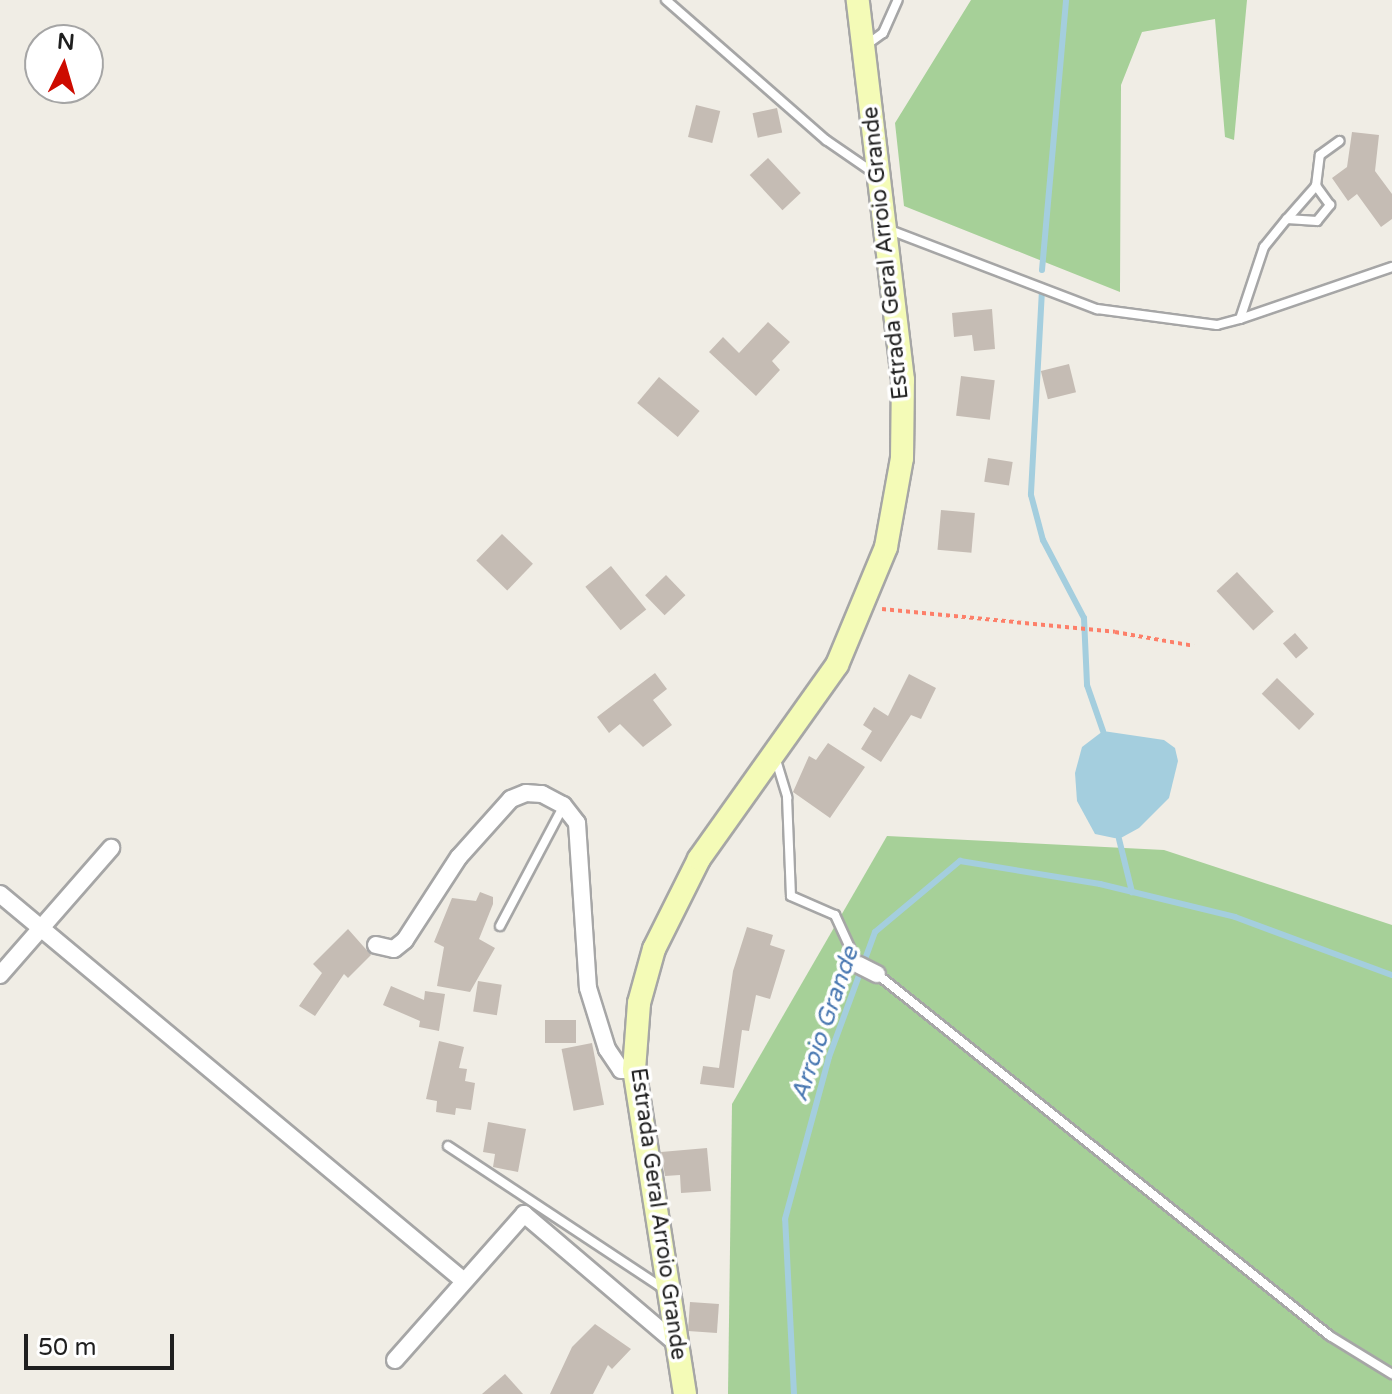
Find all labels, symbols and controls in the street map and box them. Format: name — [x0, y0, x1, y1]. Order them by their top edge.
north arrow — [24, 24, 104, 104]
text: N — [56, 28, 76, 56]
street label: Estrada Geral Arroio Grande — [857, 105, 915, 401]
water label: Arroio Grande — [785, 943, 865, 1105]
street label: Estrada Geral Arroio Grande — [624, 1066, 692, 1362]
scale bar — [28, 1318, 178, 1368]
text: 50 m — [38, 1333, 96, 1362]

